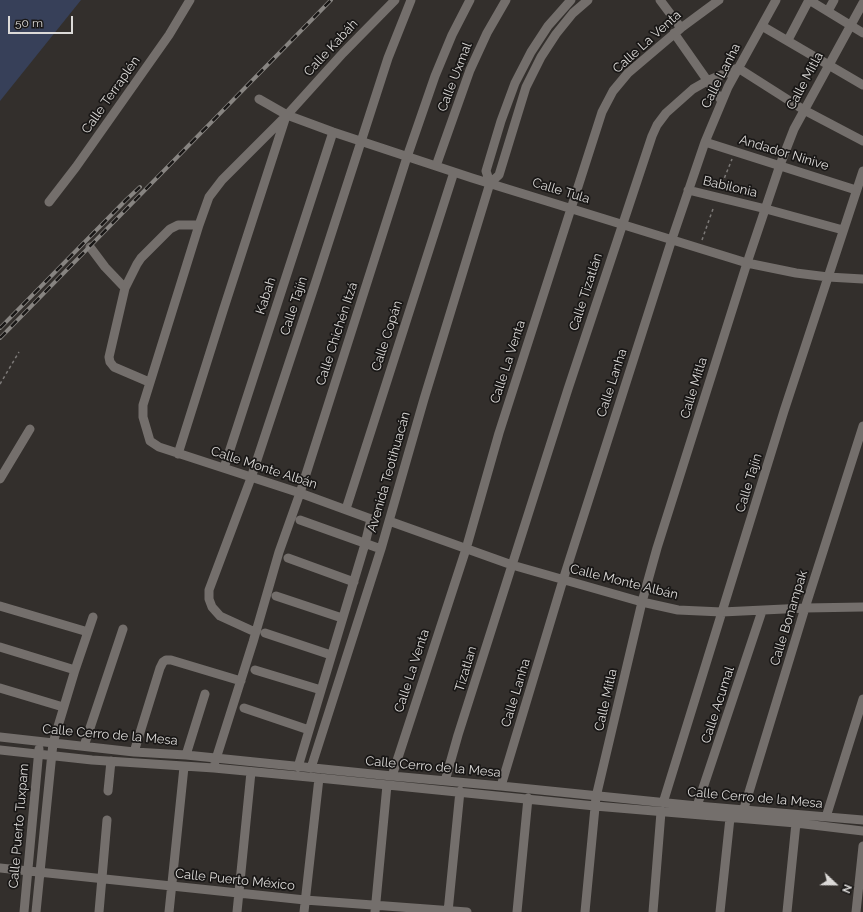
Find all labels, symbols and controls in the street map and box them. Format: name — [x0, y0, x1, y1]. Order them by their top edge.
street label: Calle La Venta — [610, 7, 684, 77]
scale bar — [10, 8, 75, 34]
text: 50 m — [15, 16, 43, 30]
street label: Calle Kabáh — [301, 16, 361, 80]
street label: Calle Uxmal — [435, 40, 475, 114]
street label: Calle Lanha — [698, 41, 744, 111]
street label: Calle Mitla — [783, 49, 827, 113]
street label: Calle Terraplén — [78, 53, 144, 137]
street label: Andador Ninive — [737, 132, 831, 174]
street label: Babilonia — [701, 173, 759, 201]
street label: Calle Tula — [530, 175, 592, 207]
street label: Calle Tizatlán — [566, 251, 606, 333]
street label: Kabah — [253, 275, 279, 317]
street label: Calle Tajín — [277, 275, 311, 337]
street label: Calle Chichén Itzá — [313, 280, 361, 388]
street label: Calle Copán — [368, 299, 406, 373]
street label: Calle La Venta — [487, 318, 529, 406]
street label: Calle Lanha — [594, 347, 630, 419]
street label: Calle Mitla — [677, 355, 711, 421]
street label: Avenida Teotihuacán — [364, 410, 414, 534]
street label: Calle Monte Albán — [209, 443, 319, 493]
street label: Calle Tajín — [733, 452, 765, 514]
street label: Calle Monte Albán — [568, 561, 680, 603]
street label: Calle Bonampak — [767, 568, 811, 668]
street label: Calle La Venta — [391, 627, 433, 715]
street label: Tizatlan — [452, 644, 480, 694]
street label: Calle Lanha — [498, 657, 534, 729]
street label: Calle Acumal — [698, 665, 738, 745]
street label: Calle Mitla — [591, 667, 621, 733]
street label: Calle Cerro de la Mesa — [42, 721, 178, 749]
street label: Calle Cerro de la Mesa — [365, 753, 501, 781]
street label: Calle Puerto Tuxpam — [6, 763, 32, 889]
street label: Calle Cerro de la Mesa — [687, 784, 823, 812]
north arrow — [815, 864, 855, 904]
street label: Calle Puerto México — [174, 866, 296, 894]
text: N — [839, 882, 854, 895]

